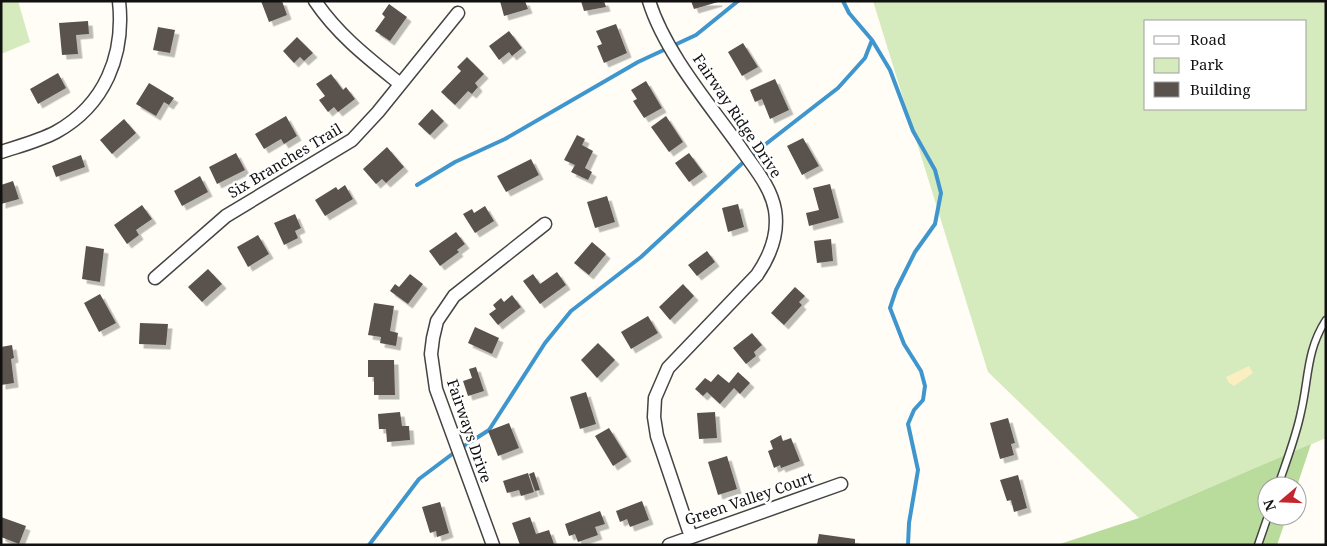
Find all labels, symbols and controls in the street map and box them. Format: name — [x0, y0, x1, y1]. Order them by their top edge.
legend — [1144, 20, 1307, 110]
text: Road — [1190, 29, 1226, 49]
street label: Fairway Ridge Drive — [689, 50, 787, 181]
text: Park — [1190, 54, 1224, 74]
text: Building — [1190, 79, 1251, 99]
street label: Six Branches Trail — [224, 118, 346, 202]
street label: Fairways Drive — [443, 376, 497, 485]
street label: Green Valley Court — [682, 467, 816, 529]
north arrow — [1257, 476, 1307, 526]
text: N — [1258, 497, 1280, 514]

